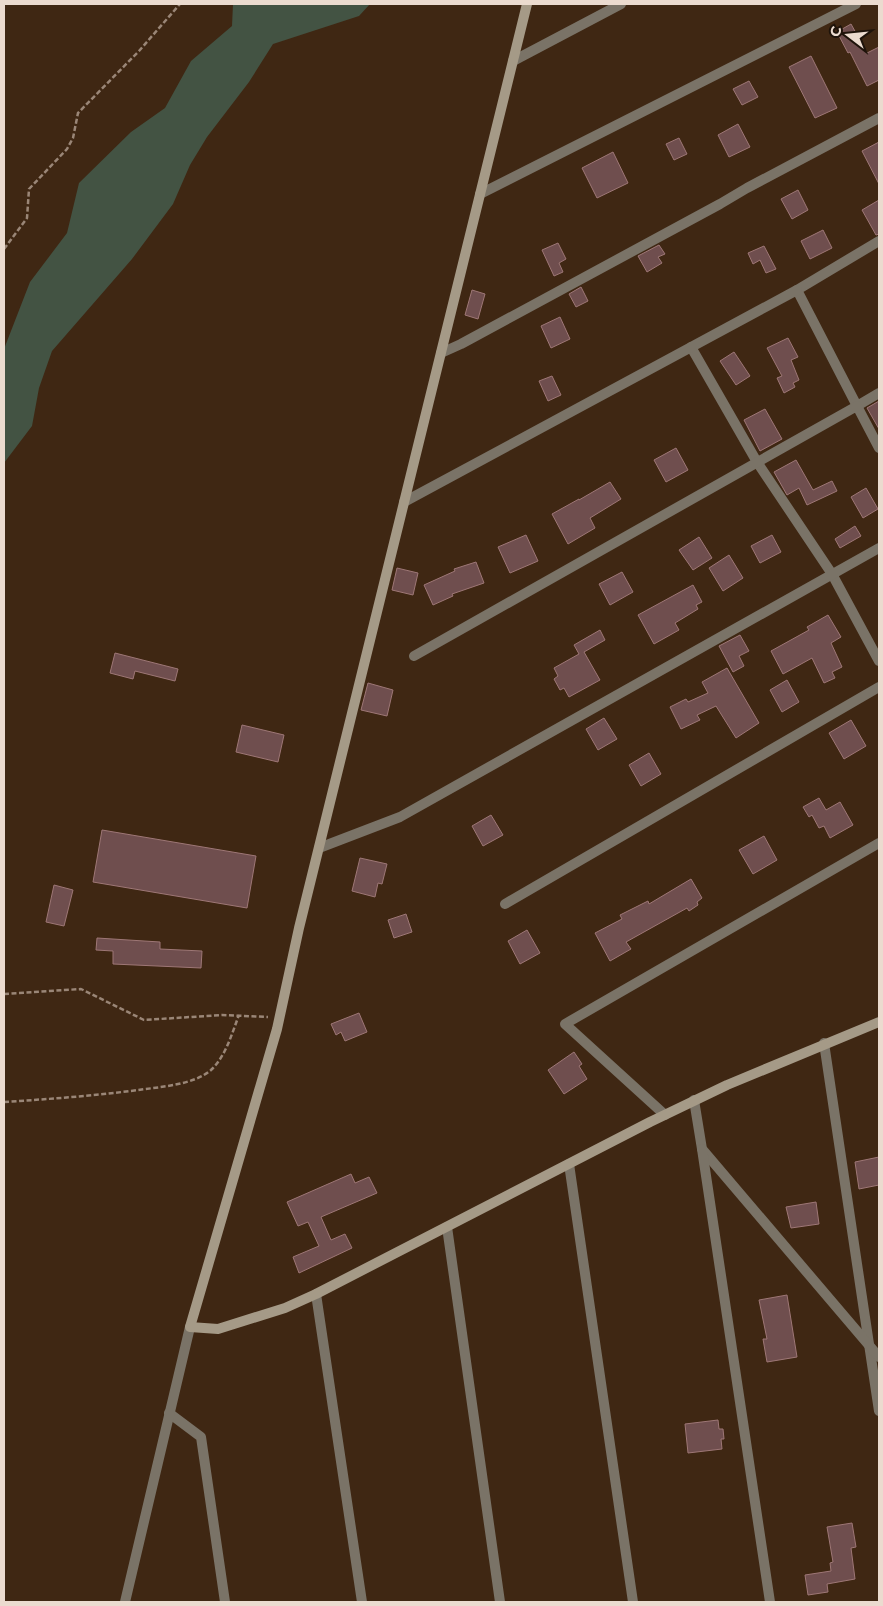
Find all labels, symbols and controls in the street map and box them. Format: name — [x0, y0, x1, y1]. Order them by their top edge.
north arrow — [823, 10, 873, 60]
text: С — [825, 24, 846, 39]

